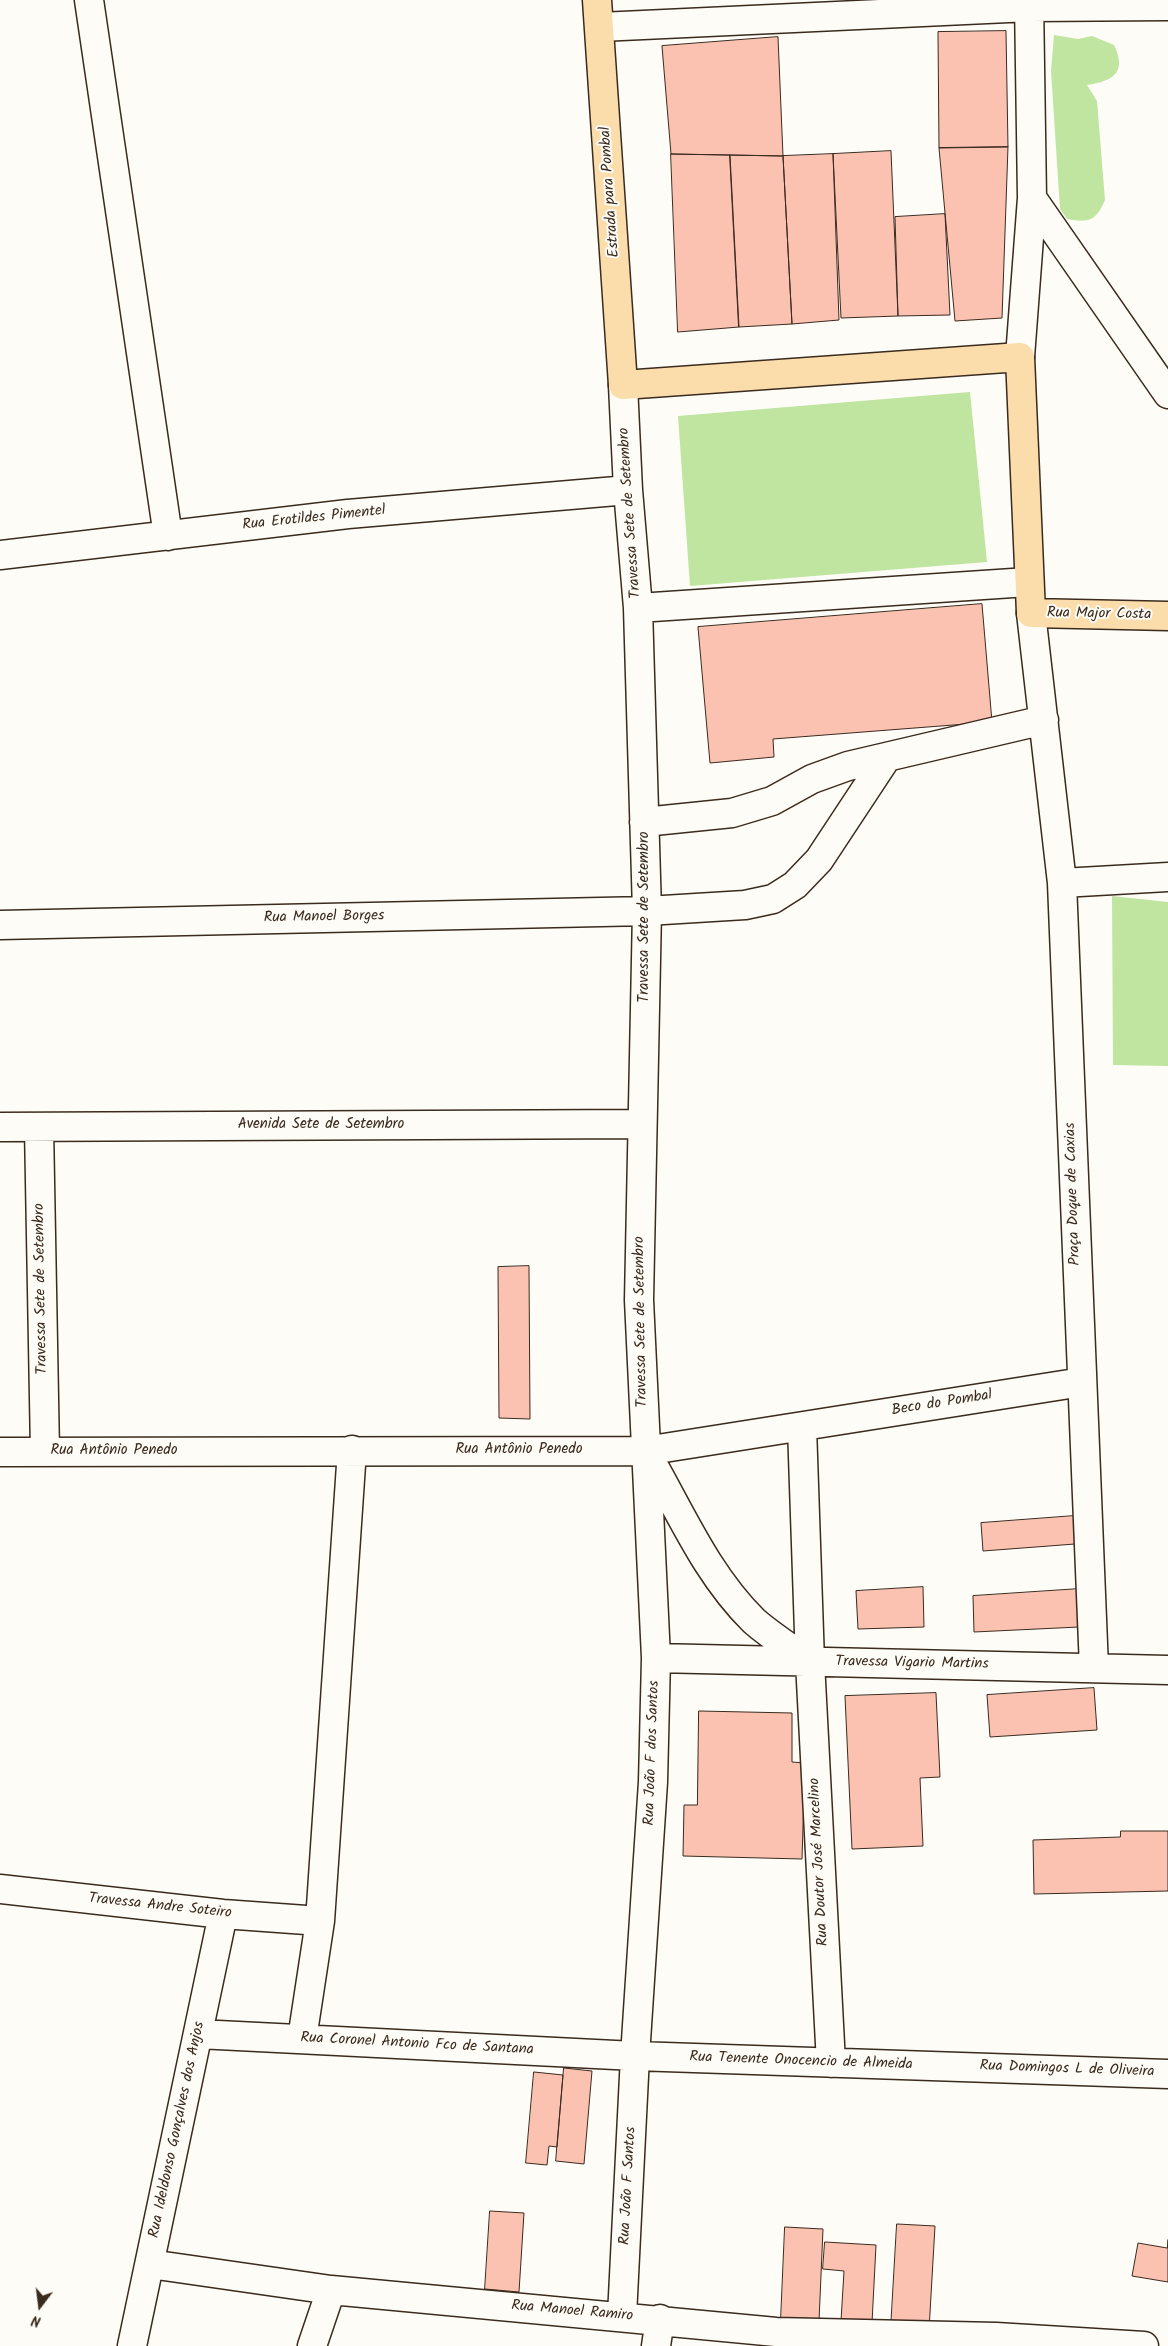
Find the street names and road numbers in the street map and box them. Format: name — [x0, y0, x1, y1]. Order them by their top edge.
street label: Estrada para Pombal — [597, 126, 625, 258]
street label: Travessa Sete de Setembro — [616, 427, 646, 599]
street label: Rua Erotildes Pimentel — [242, 503, 386, 535]
street label: Rua Major Costa — [1047, 605, 1151, 625]
street label: Travessa Sete de Setembro — [636, 831, 654, 1003]
street label: Rua Manoel Borges — [263, 908, 385, 928]
street label: Avenida Sete de Setembro — [238, 1116, 404, 1134]
street label: Praça Doque de Caxias — [1063, 1122, 1085, 1266]
street label: Travessa Sete de Setembro — [32, 1203, 52, 1375]
street label: Travessa Sete de Setembro — [632, 1236, 652, 1408]
street label: Beco do Pombal — [890, 1387, 994, 1421]
street label: Rua Antônio Penedo — [455, 1441, 583, 1459]
street label: Rua Antônio Penedo — [50, 1442, 178, 1460]
street label: Travessa Vigario Martins — [835, 1654, 989, 1674]
street label: Rua João F dos Santos — [641, 1680, 665, 1826]
street label: Rua Doutor José Marcelino — [807, 1777, 833, 1947]
street label: Travessa Andre Soteiro — [87, 1891, 233, 1923]
street label: Rua Ideldonso Gonçalves dos Anjos — [146, 2020, 210, 2240]
street label: Rua Coronel Antonio Fco de Santana — [300, 2030, 534, 2060]
street label: Rua Tenente Onocencio de Almeida — [689, 2049, 913, 2075]
street label: Rua Domingos L de Oliveira — [979, 2058, 1155, 2082]
street label: Rua João F Santos — [617, 2126, 641, 2246]
street label: Rua Manoel Ramiro — [510, 2298, 634, 2326]

